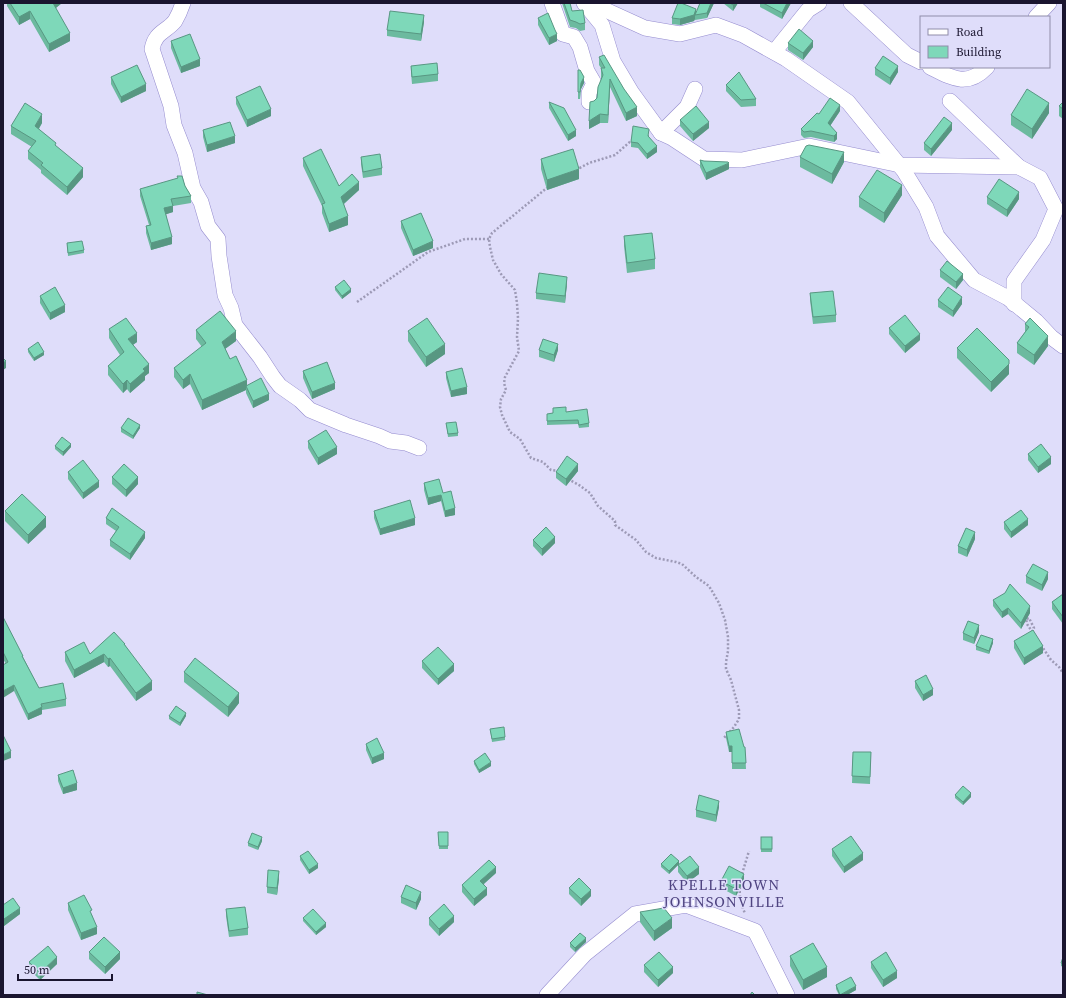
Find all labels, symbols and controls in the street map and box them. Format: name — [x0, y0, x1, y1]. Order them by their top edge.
legend — [920, 16, 1050, 68]
text: Road — [956, 24, 983, 40]
text: Building — [956, 44, 1001, 60]
district label: KPELLE TOWN JOHNSONVILLE — [662, 874, 785, 912]
scale bar — [18, 956, 112, 982]
text: 50 m — [24, 962, 50, 978]

